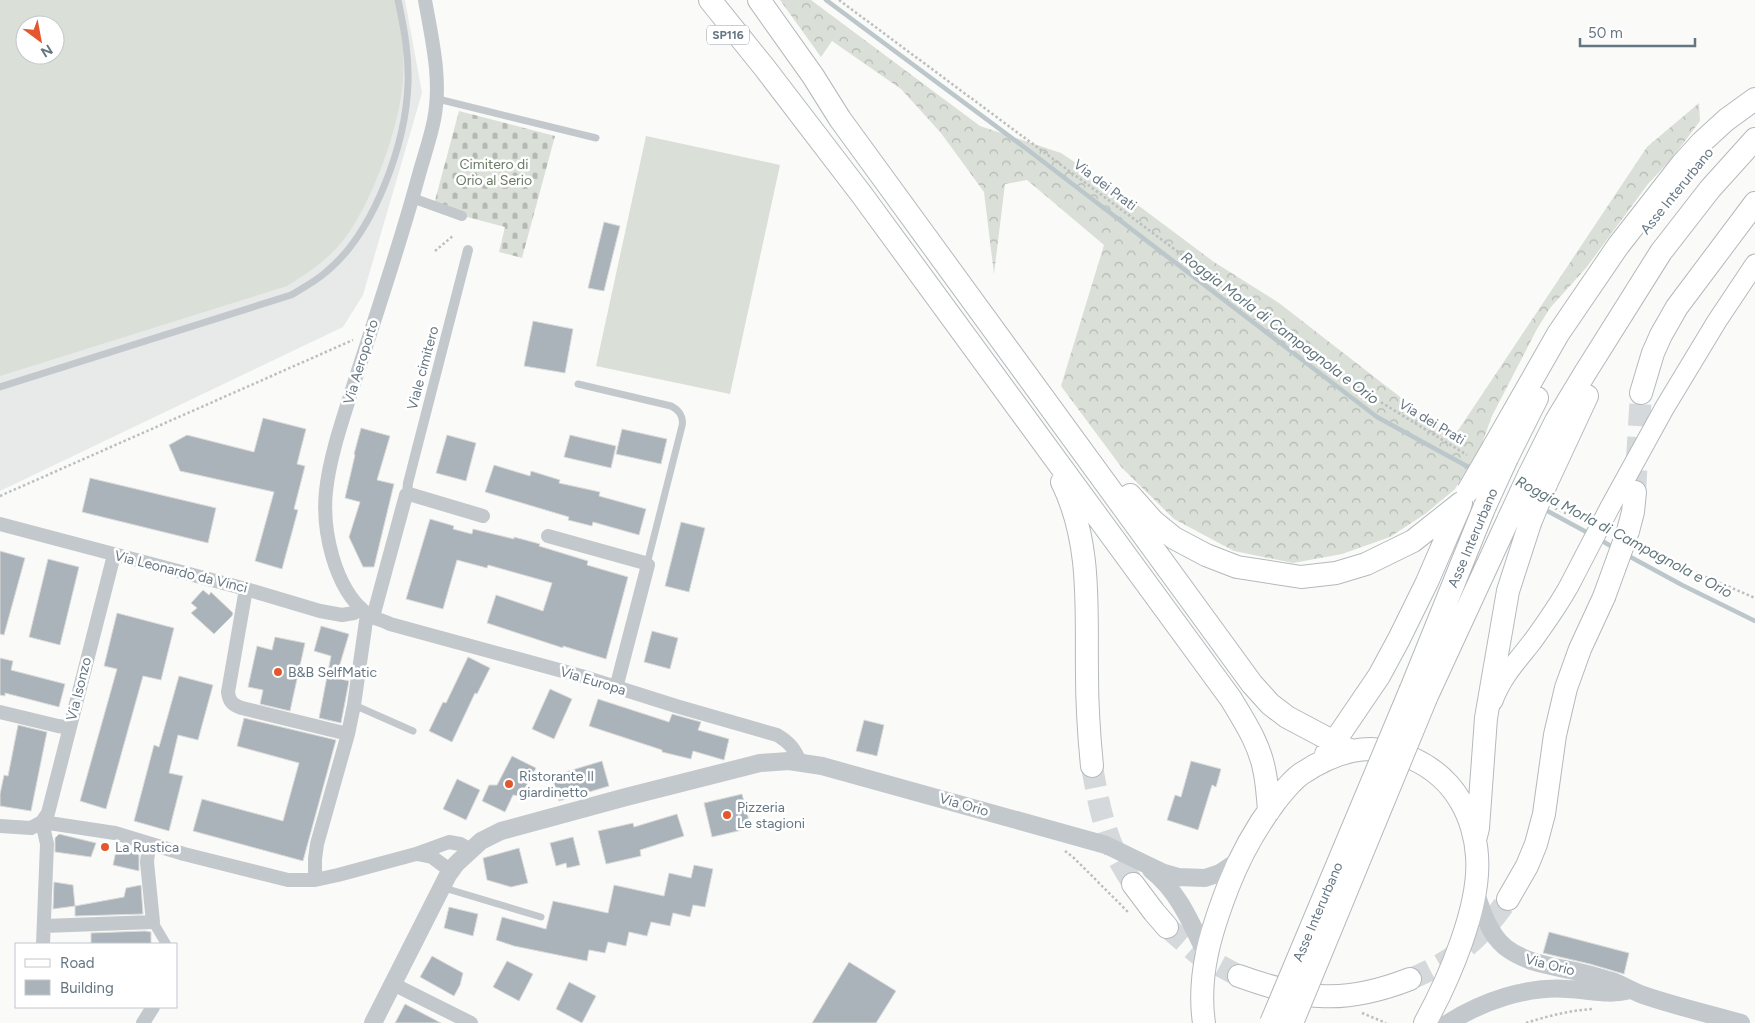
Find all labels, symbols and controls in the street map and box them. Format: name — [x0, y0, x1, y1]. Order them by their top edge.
north arrow — [15, 15, 65, 65]
scale bar — [1580, 15, 1695, 47]
text: 50 m — [1588, 24, 1623, 42]
road number: SP116 — [707, 26, 749, 44]
text: N — [38, 41, 56, 61]
street label: Asse Interurbano — [1637, 144, 1717, 238]
park label: Cimitero di Orio al Serio — [456, 156, 532, 189]
street label: Via dei Prati — [1070, 156, 1140, 214]
water label: Roggia Morla di Campagnola e Orio — [1178, 248, 1383, 408]
street label: Via Aeroporto — [340, 317, 382, 407]
street label: Viale cimitero — [404, 324, 442, 412]
street label: Via dei Prati — [1396, 396, 1468, 448]
water label: Roggia Morla di Campagnola e Orio — [1513, 472, 1736, 602]
street label: Asse Interurbano — [1444, 486, 1502, 590]
street label: Via Leonardo da Vinci — [113, 547, 249, 597]
street label: Via Isonzo — [63, 656, 95, 722]
street label: Via Europa — [558, 663, 628, 699]
place label: B&B SelfMatic — [288, 664, 378, 681]
marker: B&B SelfMatic — [272, 666, 284, 678]
place label: Ristorante Il giardinetto — [519, 768, 594, 801]
marker: Ristorante Il giardinetto — [503, 778, 515, 790]
street label: Via Orio — [937, 790, 991, 820]
place label: Pizzeria Le stagioni — [737, 799, 805, 832]
marker: Pizzeria Le stagioni — [721, 809, 733, 821]
place label: La Rustica — [115, 839, 179, 856]
marker: La Rustica — [99, 841, 111, 853]
street label: Asse Interurbano — [1289, 860, 1347, 964]
legend — [15, 943, 178, 1008]
street label: Via Orio — [1523, 951, 1577, 979]
text: Road — [60, 954, 95, 972]
text: Building — [60, 979, 114, 997]

